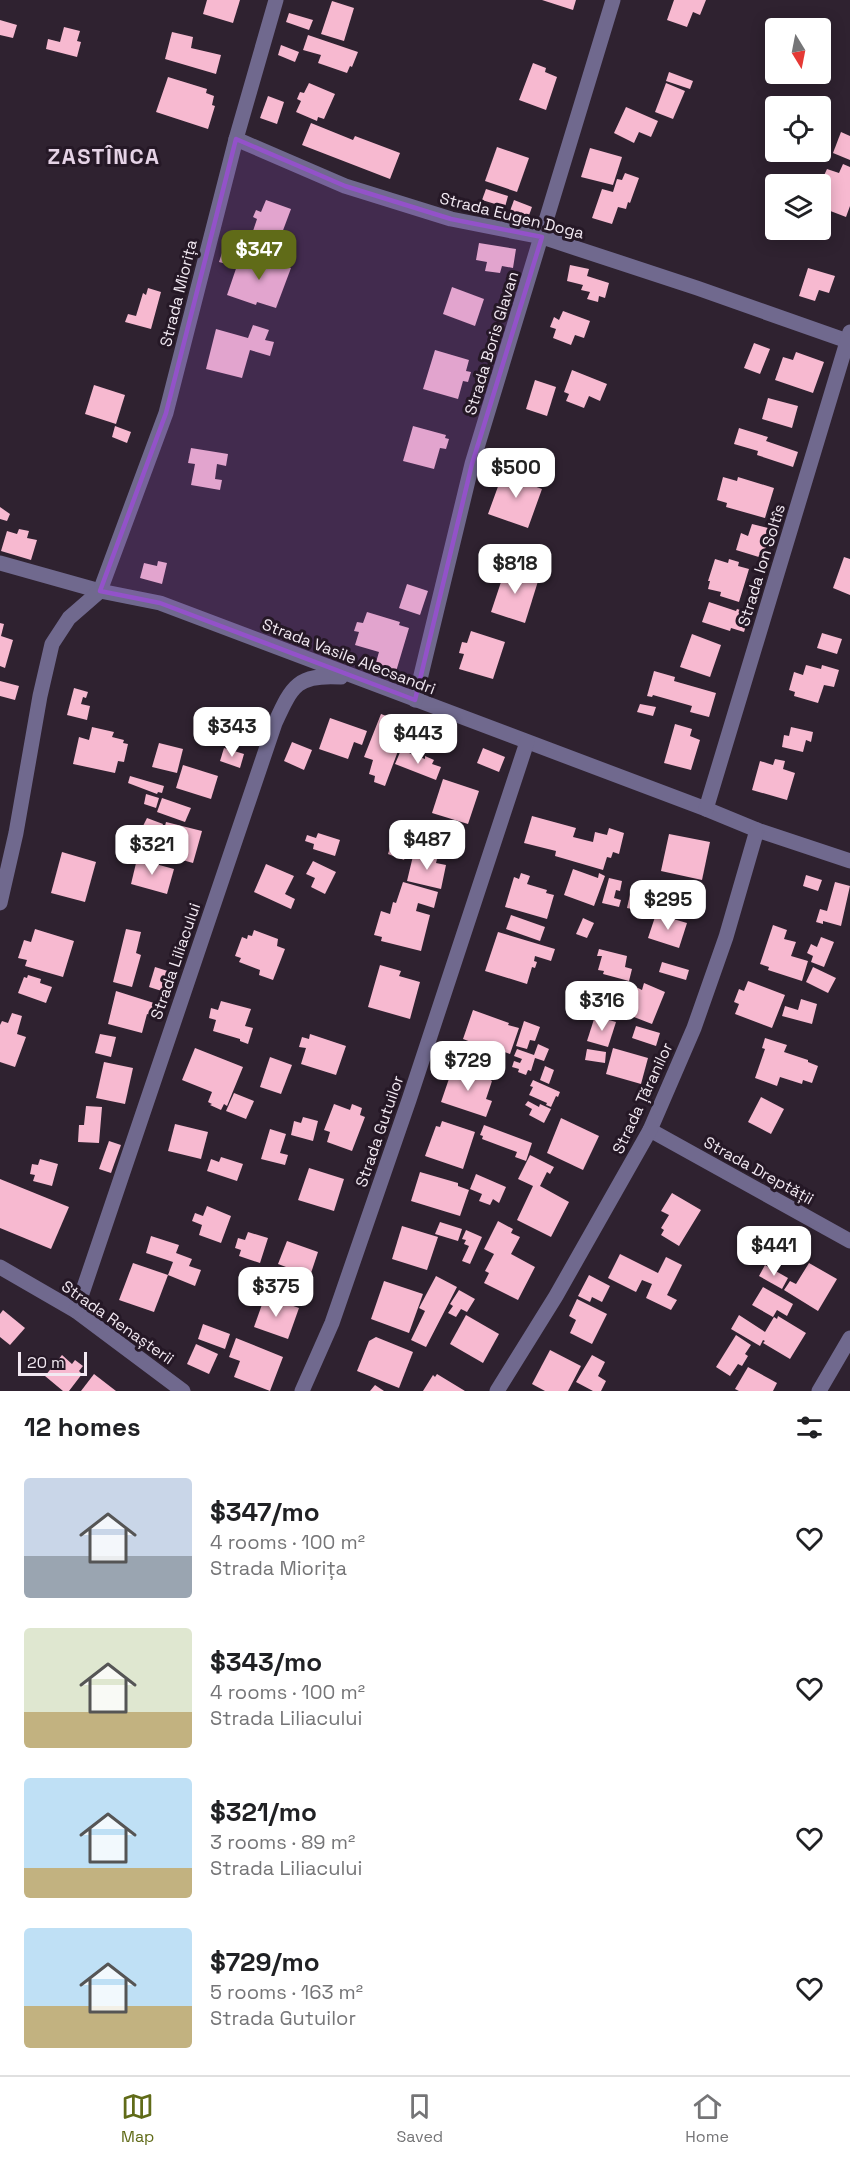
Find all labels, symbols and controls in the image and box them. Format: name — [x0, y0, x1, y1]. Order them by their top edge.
north arrow — [765, 18, 831, 84]
map controls — [765, 18, 831, 240]
button: locate — [765, 96, 831, 162]
district label: ZASTÎNCA — [48, 142, 160, 170]
button: layers — [765, 174, 831, 240]
street label: Strada Eugen Doga — [438, 187, 586, 244]
pin: $347 — [223, 230, 295, 281]
text: $347 — [235, 236, 283, 262]
street label: Strada Miorița — [155, 237, 202, 349]
street label: Strada Boris Glavan — [460, 269, 523, 418]
pin: $500 — [480, 448, 552, 499]
text: $500 — [491, 454, 541, 480]
street label: Strada Ion Soltîs — [733, 502, 790, 629]
pin: $818 — [479, 544, 551, 595]
text: $818 — [492, 550, 538, 576]
street label: Strada Vasile Alecsandri — [259, 614, 439, 699]
pin: $343 — [196, 707, 268, 758]
text: $343 — [207, 713, 257, 739]
pin: $443 — [382, 714, 454, 765]
text: $443 — [393, 720, 443, 746]
pin: $487 — [391, 820, 463, 871]
pin: $321 — [116, 825, 188, 876]
text: $487 — [403, 826, 451, 852]
text: $321 — [129, 831, 175, 857]
pin: $295 — [632, 880, 704, 931]
text: $295 — [644, 886, 692, 912]
street label: Strada Liliacului — [146, 900, 205, 1022]
pin: $316 — [566, 981, 638, 1032]
text: $316 — [579, 987, 625, 1013]
street label: Strada Țăranilor — [607, 1039, 678, 1157]
pin: $729 — [432, 1041, 504, 1092]
text: $729 — [444, 1047, 492, 1073]
street label: Strada Gutuilor — [351, 1073, 408, 1190]
street label: Strada Dreptății — [700, 1132, 817, 1209]
pin: $441 — [738, 1226, 810, 1277]
text: $441 — [751, 1232, 797, 1258]
pin: $375 — [240, 1267, 312, 1318]
text: $375 — [252, 1273, 300, 1299]
street label: Strada Renașterii — [57, 1276, 178, 1369]
scale bar — [18, 1349, 87, 1376]
text: 20 m — [27, 1352, 65, 1373]
text: 12 homes — [24, 1410, 141, 1444]
icon: filters — [793, 1411, 826, 1444]
text: $347/mo — [210, 1495, 320, 1529]
icon: home — [72, 1502, 144, 1574]
icon: heart — [793, 1522, 826, 1555]
text: 4 rooms · 100 m² — [210, 1529, 365, 1555]
text: Strada Miorița — [210, 1555, 347, 1581]
text: $343/mo — [210, 1645, 322, 1679]
icon: home — [72, 1652, 144, 1724]
icon: heart — [793, 1672, 826, 1705]
text: 4 rooms · 100 m² — [210, 1679, 365, 1705]
text: Strada Liliacului — [210, 1705, 363, 1731]
text: $321/mo — [210, 1795, 317, 1829]
icon: home — [72, 1802, 144, 1874]
icon: heart — [793, 1822, 826, 1855]
text: 3 rooms · 89 m² — [210, 1829, 355, 1855]
text: Strada Liliacului — [210, 1855, 363, 1881]
text: $729/mo — [210, 1945, 320, 1979]
icon: home — [72, 1952, 144, 2024]
icon: heart — [793, 1972, 826, 2005]
text: 5 rooms · 163 m² — [210, 1979, 363, 2005]
text: Strada Gutuilor — [210, 2005, 356, 2031]
tab: Map — [121, 2090, 154, 2147]
tab: Saved — [397, 2090, 443, 2147]
tab: Home — [685, 2090, 729, 2147]

